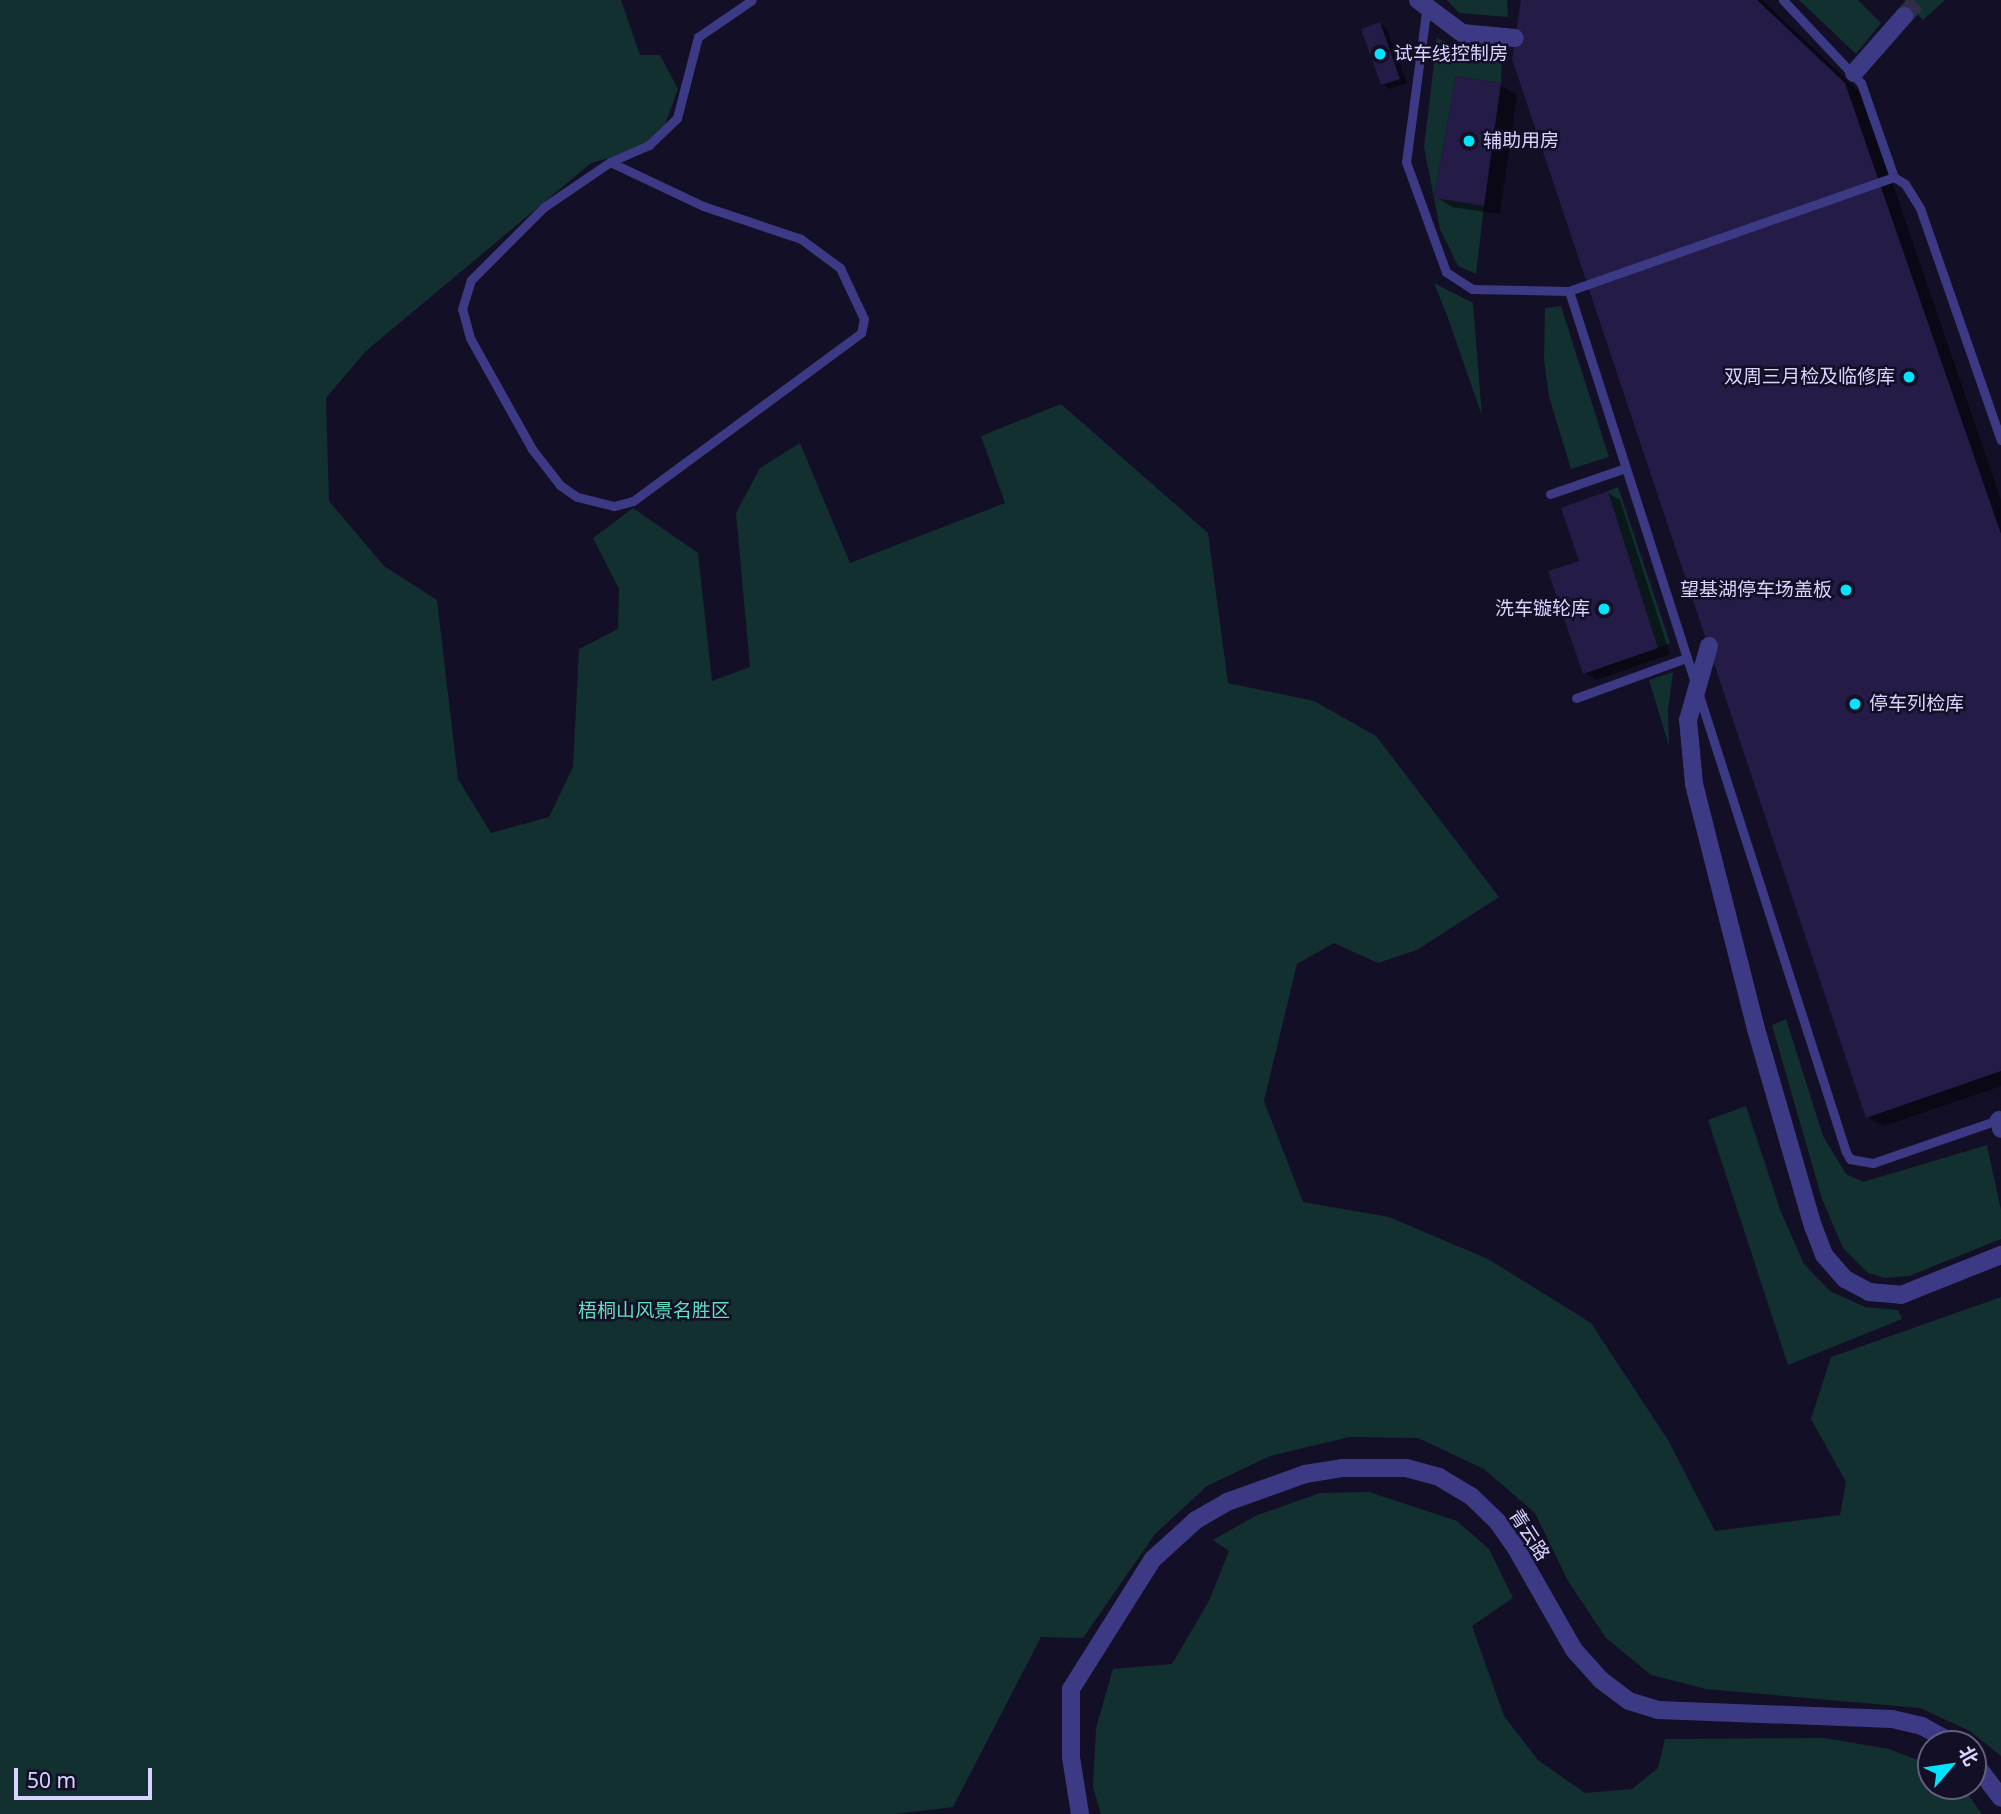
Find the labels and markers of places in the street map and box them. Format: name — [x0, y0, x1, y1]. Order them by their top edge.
place label: 试车线控制房 — [1394, 43, 1508, 65]
marker: 试车线控制房 — [1372, 46, 1388, 62]
place label: 辅助用房 — [1483, 130, 1559, 152]
marker: 辅助用房 — [1461, 133, 1477, 149]
place label: 双周三月检及临修库 — [1724, 366, 1895, 388]
marker: 双周三月检及临修库 — [1901, 369, 1917, 385]
place label: 望基湖停车场盖板 — [1680, 579, 1832, 601]
marker: 望基湖停车场盖板 — [1838, 582, 1854, 598]
place label: 洗车镟轮库 — [1495, 598, 1590, 620]
marker: 洗车镟轮库 — [1596, 601, 1612, 617]
place label: 停车列检库 — [1869, 693, 1964, 715]
marker: 停车列检库 — [1847, 696, 1863, 712]

